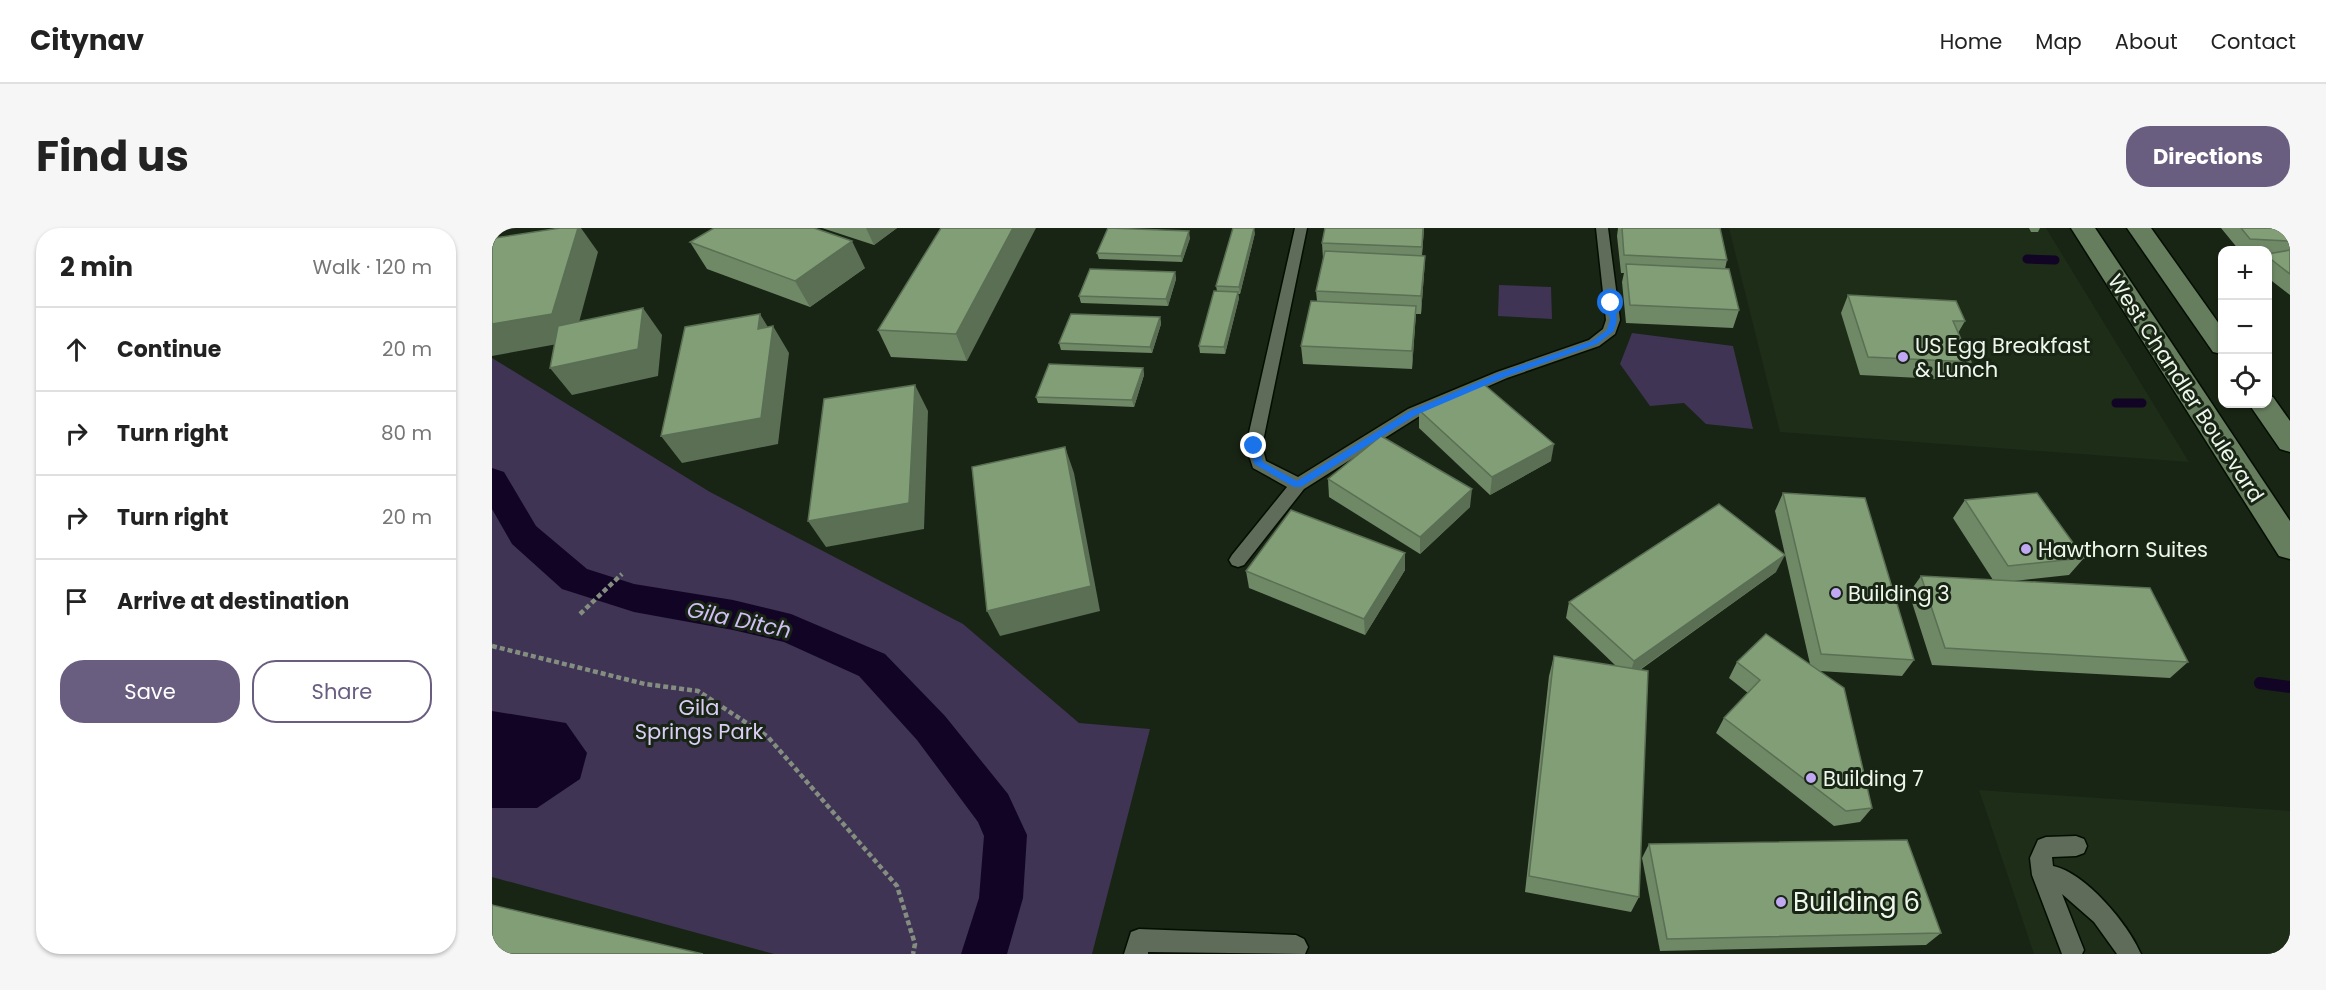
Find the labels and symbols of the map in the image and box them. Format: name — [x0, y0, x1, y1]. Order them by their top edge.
street label: West Chandler Boulevard — [2101, 268, 2271, 508]
route start — [1597, 289, 1623, 315]
place label: US Egg Breakfast & Lunch — [1915, 331, 2090, 384]
marker: US Egg Breakfast & Lunch — [1896, 350, 1910, 364]
route end — [1240, 432, 1266, 458]
place label: Hawthorn Suites — [2038, 535, 2208, 564]
marker: Hawthorn Suites — [2019, 542, 2033, 556]
place label: Building 3 — [1848, 579, 1950, 608]
marker: Building 3 — [1829, 586, 1843, 600]
water label: Gila Ditch — [684, 594, 794, 646]
park label: Gila Springs Park — [635, 693, 764, 746]
place label: Building 7 — [1823, 764, 1924, 793]
marker: Building 7 — [1804, 771, 1818, 785]
place label: Building 6 — [1793, 884, 1920, 920]
marker: Building 6 — [1774, 895, 1788, 909]

